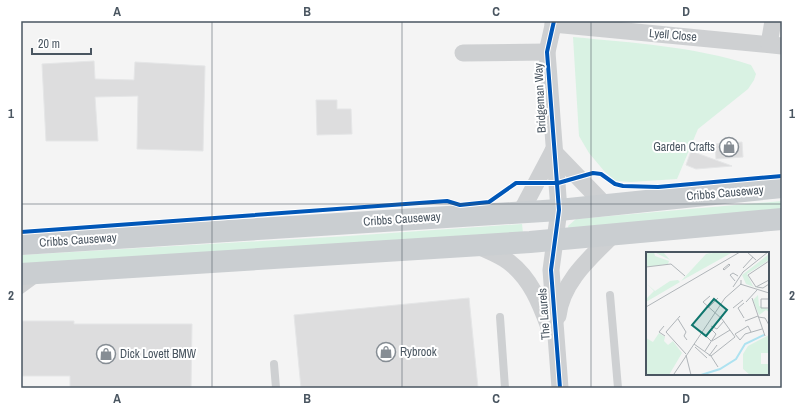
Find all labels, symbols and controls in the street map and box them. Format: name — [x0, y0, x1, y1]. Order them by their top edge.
text: A — [113, 3, 121, 20]
text: B — [303, 3, 311, 20]
text: C — [492, 3, 500, 20]
text: D — [682, 3, 690, 20]
street label: Lyell Close — [649, 25, 697, 45]
scale bar — [32, 30, 91, 56]
text: 20 m — [38, 36, 60, 52]
street label: Bridgeman Way — [530, 62, 550, 133]
text: 1 — [8, 105, 14, 122]
text: 1 — [789, 105, 795, 122]
shop icon: Garden Crafts — [718, 136, 740, 158]
place label: Garden Crafts — [653, 139, 715, 155]
street label: Cribbs Causeway — [686, 182, 764, 204]
street label: Cribbs Causeway — [363, 208, 441, 230]
street label: Cribbs Causeway — [39, 229, 117, 251]
inset map — [646, 252, 769, 375]
text: 2 — [8, 287, 14, 304]
street label: The Laurels — [534, 287, 554, 340]
text: 2 — [789, 287, 795, 304]
shop icon: Rybrook — [375, 341, 397, 363]
shop icon: Dick Lovett BMW — [95, 343, 117, 365]
place label: Rybrook — [400, 344, 437, 360]
place label: Dick Lovett BMW — [120, 346, 197, 362]
text: A — [113, 390, 121, 407]
text: B — [303, 390, 311, 407]
text: C — [492, 390, 500, 407]
text: D — [682, 390, 690, 407]

